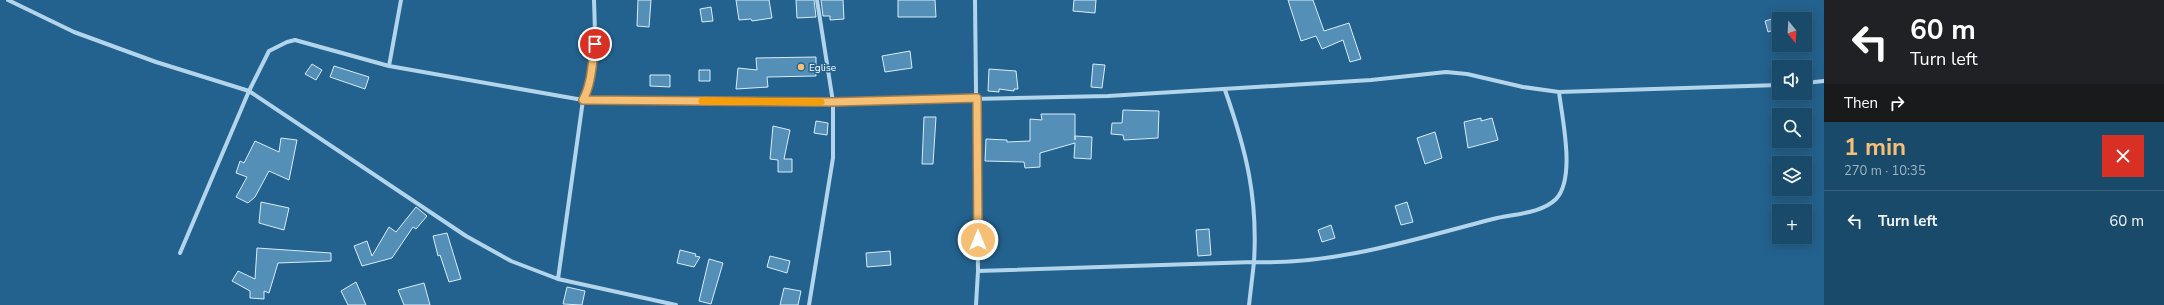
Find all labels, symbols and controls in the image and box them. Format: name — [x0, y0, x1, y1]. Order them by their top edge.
text: 60 m — [1910, 11, 1976, 49]
north arrow — [1772, 12, 1812, 52]
map controls — [1772, 12, 1812, 244]
icon: left — [1844, 16, 1896, 68]
pin — [578, 27, 612, 61]
icon: arrive — [584, 33, 606, 55]
text: Turn left — [1910, 47, 1978, 71]
button: sound — [1772, 60, 1812, 100]
place label: Eglise — [809, 61, 836, 75]
marker: Eglise — [796, 62, 806, 72]
icon: right — [1886, 92, 1908, 114]
text: Then — [1844, 93, 1878, 113]
button: search — [1772, 108, 1812, 148]
text: 1 min — [1844, 131, 1906, 163]
button: close — [2102, 135, 2144, 177]
button: layers — [1772, 156, 1812, 196]
text: 270 m · 10:35 — [1844, 162, 1926, 180]
button: + — [1772, 204, 1812, 244]
icon: left — [1844, 210, 1866, 232]
text: Turn left — [1878, 211, 1937, 231]
text: 60 m — [2109, 211, 2144, 231]
position arrow — [957, 219, 999, 261]

